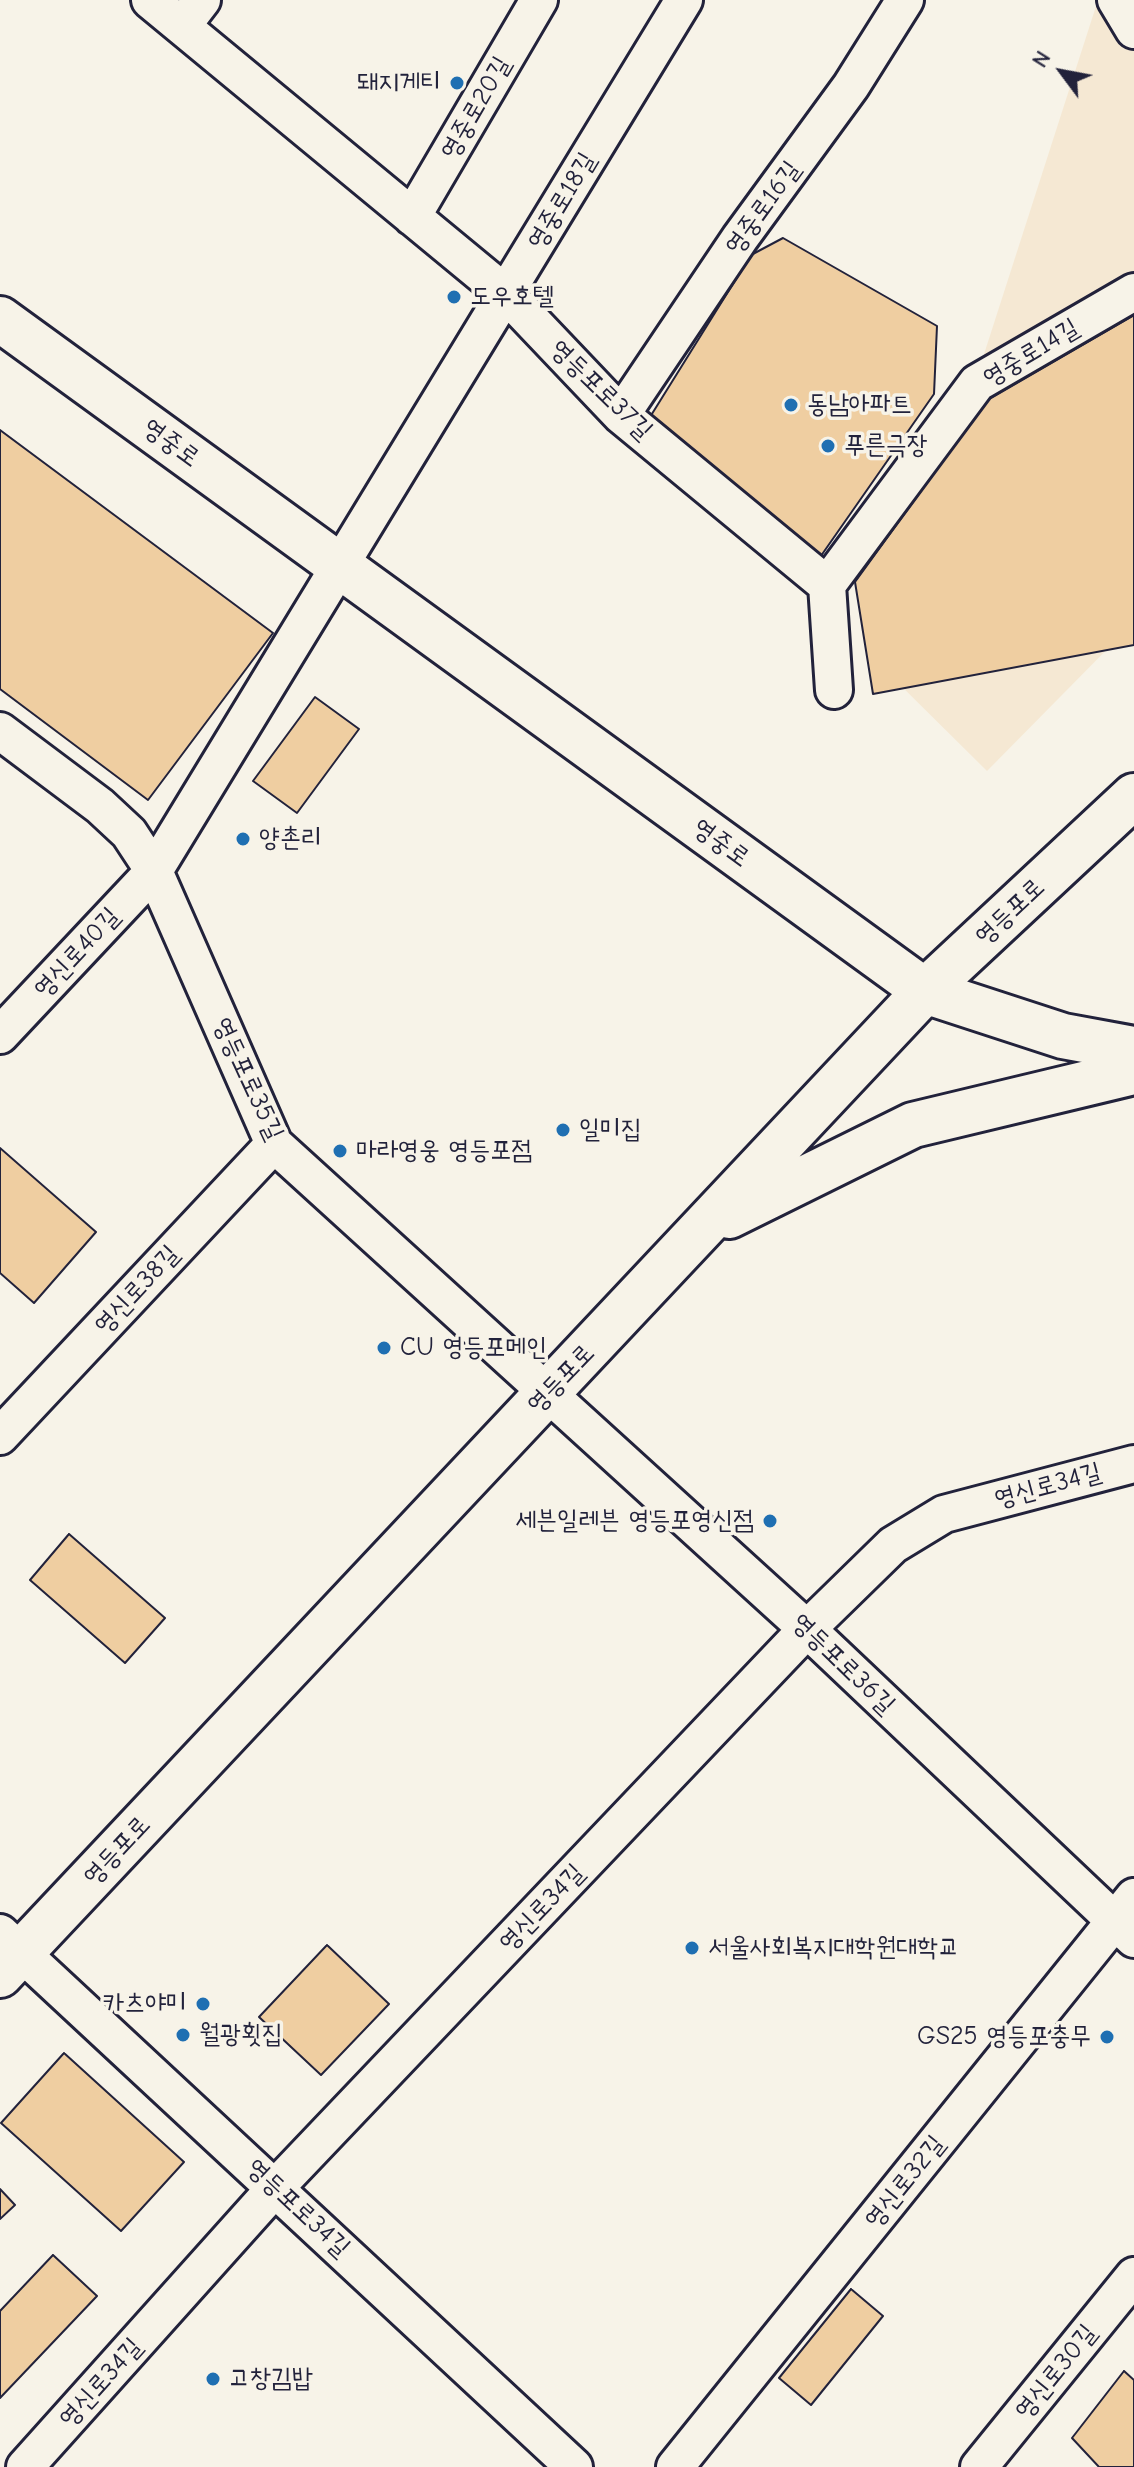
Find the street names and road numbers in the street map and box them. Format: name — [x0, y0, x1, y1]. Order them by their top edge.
street label: 영중로20길 — [434, 51, 518, 165]
street label: 영중로18길 — [521, 147, 603, 255]
street label: 영중로16길 — [719, 155, 807, 261]
street label: 영중로14길 — [977, 312, 1085, 394]
street label: 영등포로37길 — [543, 334, 659, 446]
street label: 영중로 — [136, 412, 206, 474]
street label: 영중로 — [686, 812, 756, 874]
street label: 영등포로 — [969, 872, 1051, 952]
street label: 영신로40길 — [27, 901, 127, 1005]
street label: 영등포로35길 — [206, 1013, 290, 1145]
street label: 영신로38길 — [88, 1239, 186, 1341]
street label: 영등포로 — [521, 1338, 601, 1420]
street label: 영신로34길 — [991, 1457, 1105, 1515]
street label: 영등포로36길 — [785, 1607, 901, 1721]
street label: 영등포로 — [77, 1810, 157, 1892]
street label: 영신로34길 — [493, 1858, 591, 1958]
street label: 영신로32길 — [858, 2129, 952, 2235]
street label: 영등포로34길 — [240, 2152, 356, 2264]
street label: 영신로30길 — [1008, 2318, 1104, 2426]
street label: 영신로34길 — [53, 2332, 149, 2434]

